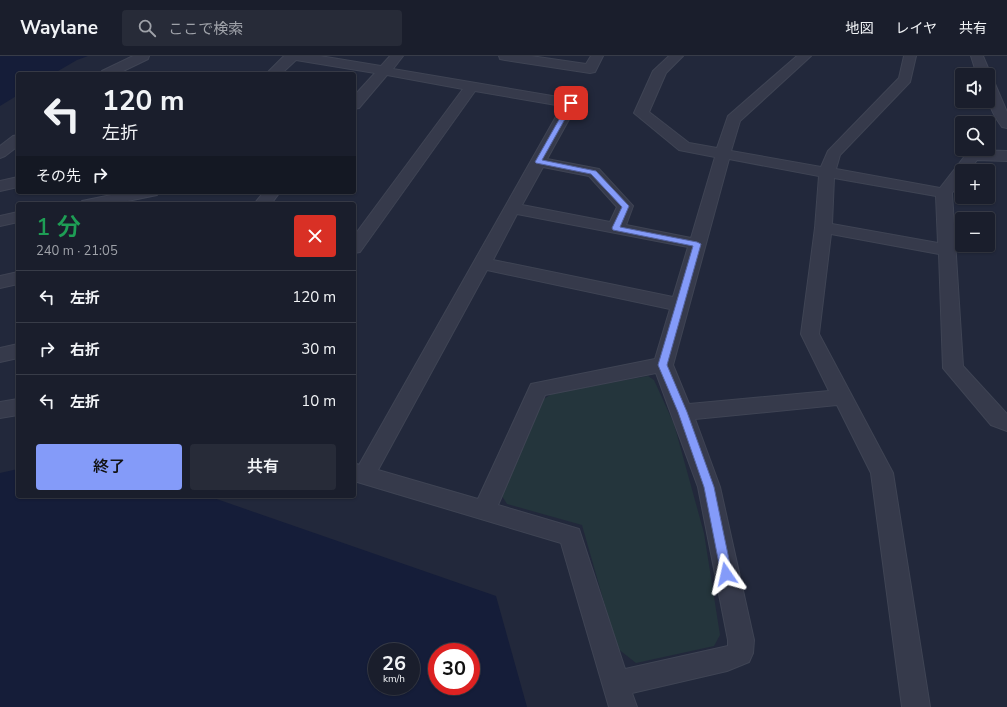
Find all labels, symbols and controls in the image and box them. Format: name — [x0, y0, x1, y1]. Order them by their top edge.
search box — [122, 10, 402, 46]
text: Waylane — [20, 15, 98, 41]
icon: search — [136, 17, 158, 39]
text: ここで検索 — [168, 19, 243, 39]
text: 地図 — [845, 19, 873, 38]
text: レイヤ — [895, 19, 937, 38]
text: 共有 — [959, 19, 987, 38]
map controls — [955, 68, 995, 252]
button: sound — [955, 68, 995, 108]
text: 120 m — [102, 82, 185, 120]
pin — [554, 86, 588, 120]
icon: left — [36, 88, 88, 140]
icon: arrive — [560, 92, 582, 114]
button: search — [955, 116, 995, 156]
text: 左折 — [102, 121, 138, 145]
icon: right — [89, 164, 111, 186]
button: + — [955, 164, 995, 204]
text: その先 — [36, 166, 81, 186]
text: 1 分 — [36, 211, 81, 243]
button: − — [955, 212, 995, 252]
button: close — [294, 215, 336, 257]
text: 240 m · 21:05 — [36, 242, 118, 260]
icon: left — [36, 286, 58, 308]
text: 120 m — [292, 287, 336, 307]
text: 左折 — [70, 288, 100, 308]
icon: right — [36, 338, 58, 360]
text: 30 m — [301, 339, 336, 359]
text: 右折 — [70, 340, 100, 360]
icon: left — [36, 390, 58, 412]
text: 10 m — [301, 391, 336, 411]
text: 左折 — [70, 392, 100, 412]
button: 終了 — [36, 444, 182, 490]
button: 共有 — [190, 444, 336, 490]
position arrow — [705, 553, 747, 595]
speed limit sign: 30 — [428, 643, 480, 695]
text: 26 — [382, 650, 406, 677]
text: km/h — [383, 672, 405, 686]

